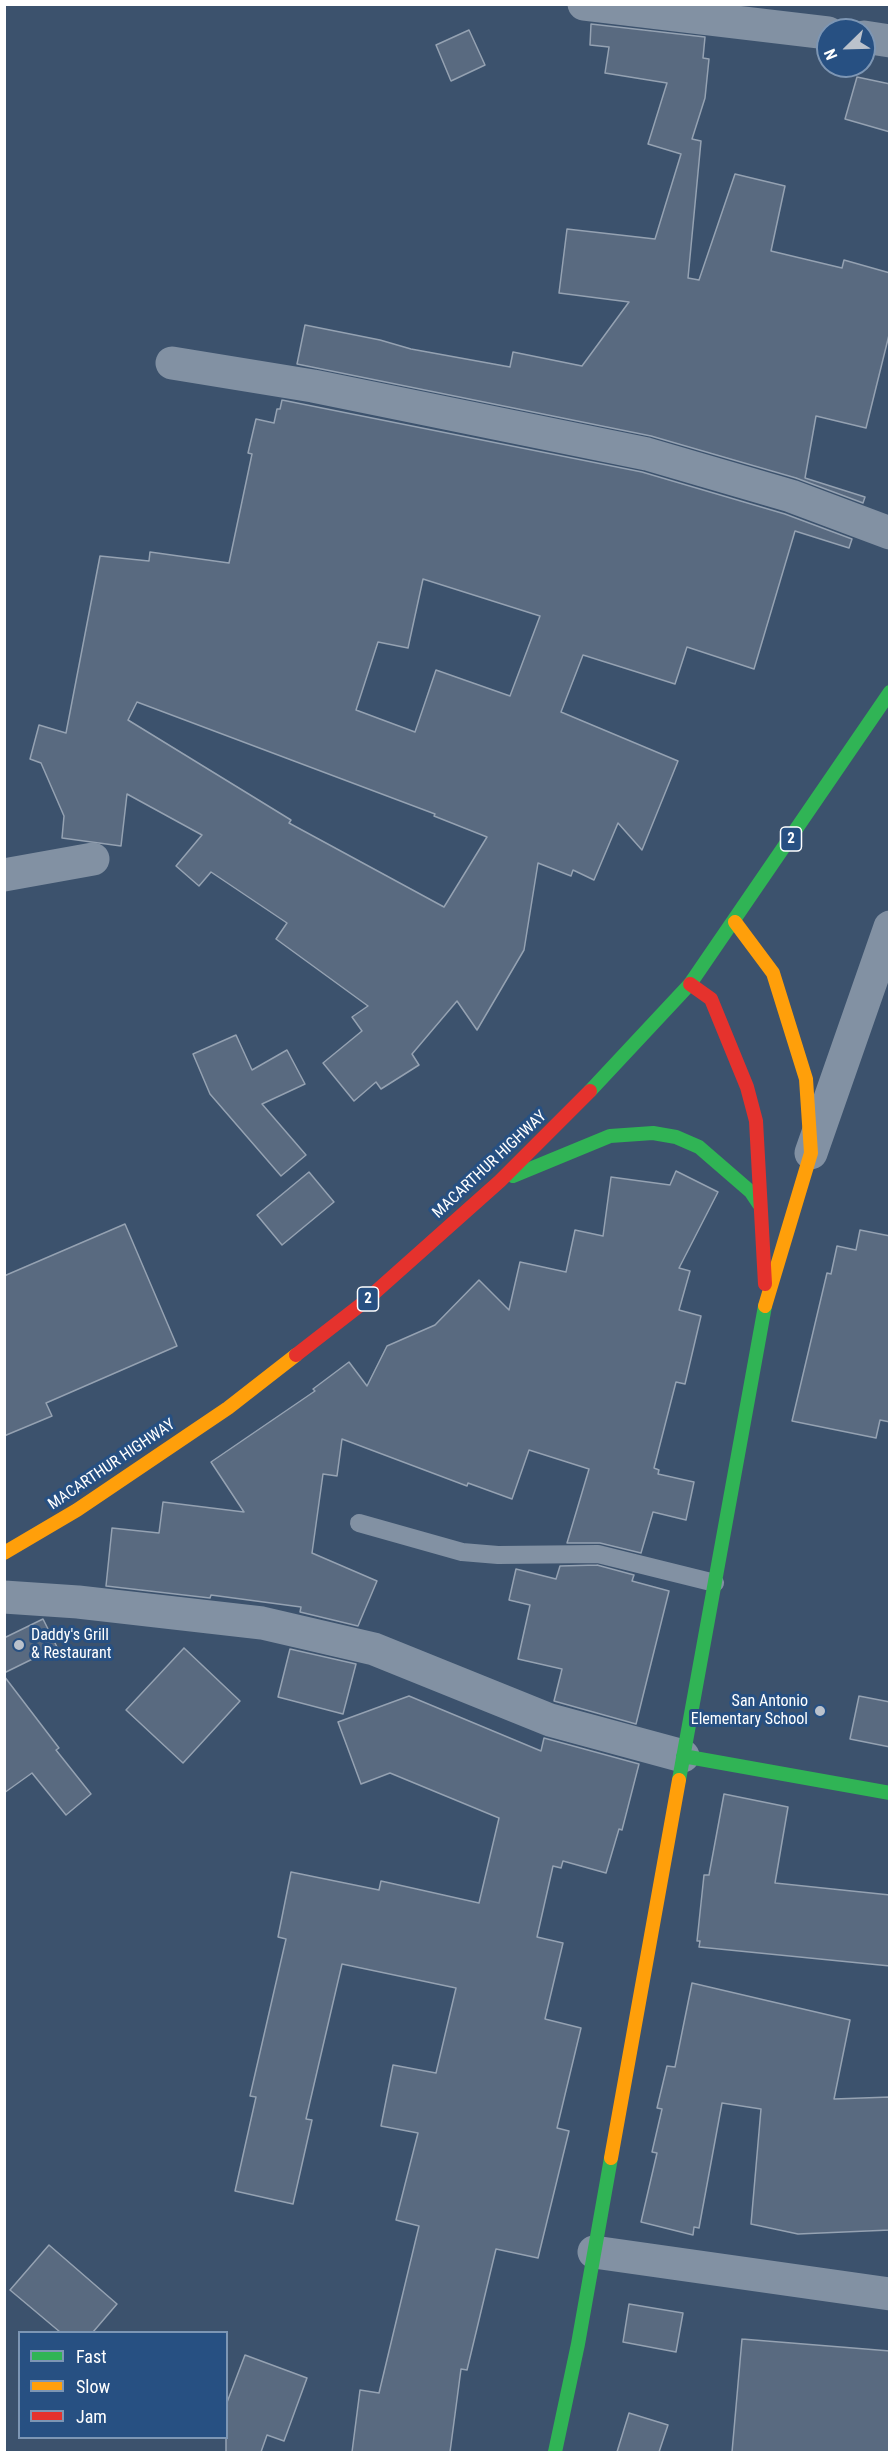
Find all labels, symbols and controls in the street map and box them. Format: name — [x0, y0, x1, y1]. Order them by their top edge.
north arrow — [816, 18, 876, 78]
text: N — [820, 46, 841, 63]
road number: 2 — [780, 827, 802, 851]
street label: MACARTHUR HIGHWAY — [429, 1107, 551, 1223]
road number: 2 — [358, 1287, 378, 1311]
street label: MACARTHUR HIGHWAY — [45, 1415, 179, 1515]
place label: Daddy's Grill & Restaurant — [31, 1626, 112, 1664]
marker: Daddy's Grill & Restaurant — [12, 1638, 26, 1652]
place label: San Antonio Elementary School — [691, 1692, 808, 1730]
marker: San Antonio Elementary School — [813, 1704, 827, 1718]
legend — [18, 2331, 228, 2439]
text: Fast — [76, 2346, 107, 2367]
text: Slow — [76, 2376, 110, 2397]
text: Jam — [76, 2406, 107, 2427]

